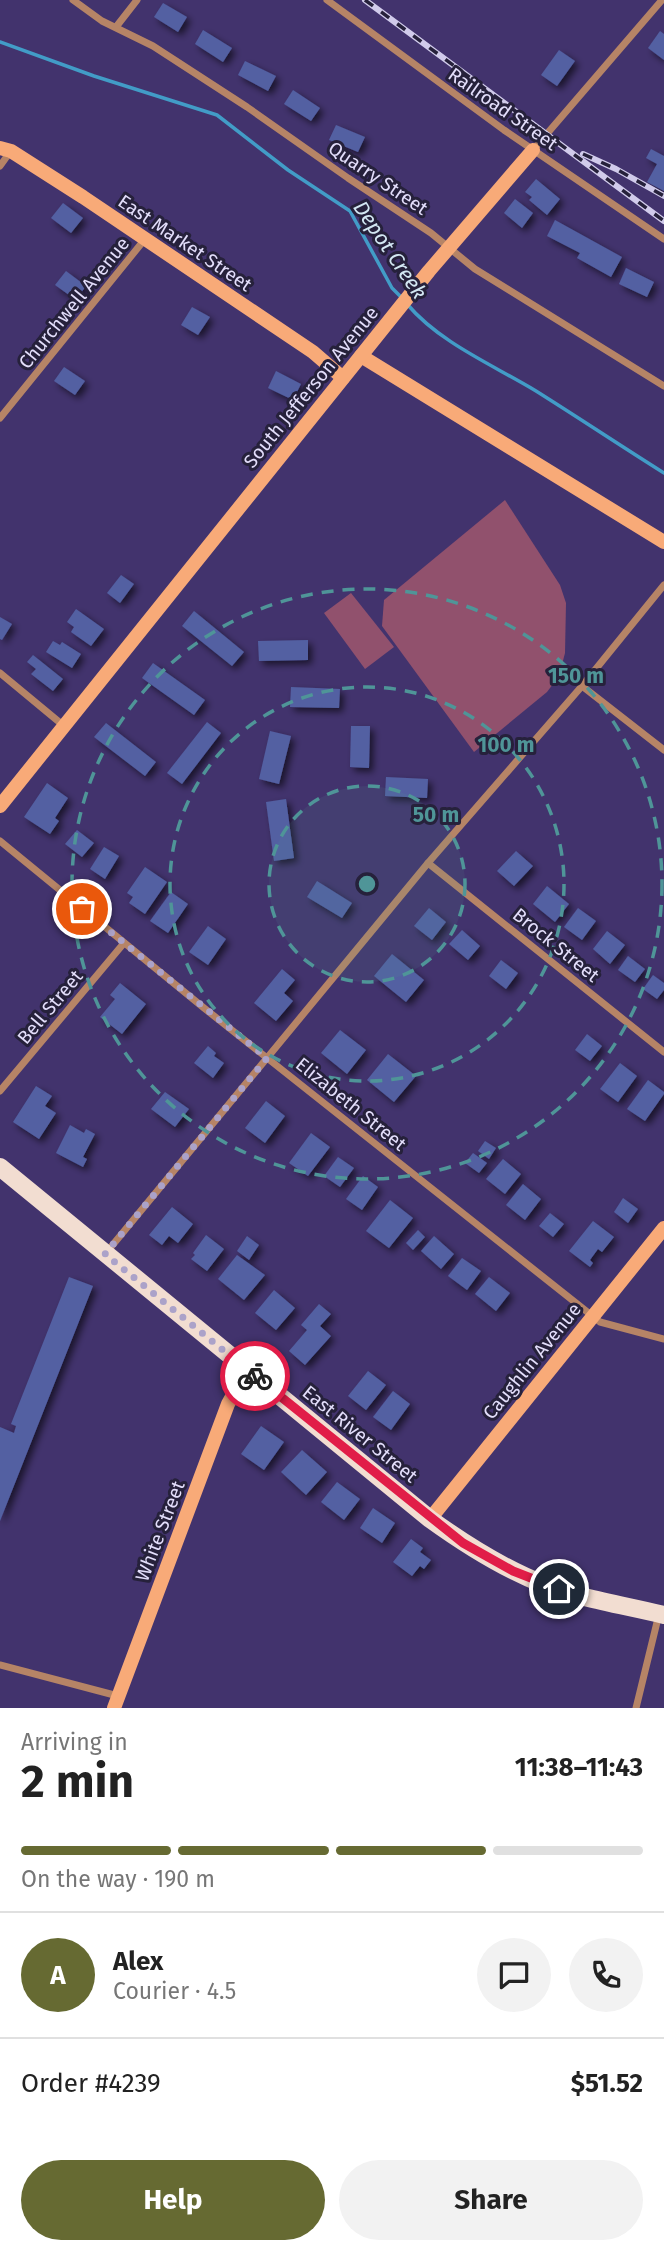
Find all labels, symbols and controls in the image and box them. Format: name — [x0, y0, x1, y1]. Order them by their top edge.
street label: Railroad Street — [444, 63, 562, 155]
street label: Quarry Street — [324, 136, 432, 220]
street label: East Market Street — [114, 190, 256, 296]
water label: Depot Creek — [348, 196, 432, 304]
street label: Churchwell Avenue — [14, 232, 134, 374]
street label: South Jefferson Avenue — [239, 302, 383, 472]
text: 150 m — [548, 663, 604, 689]
text: 100 m — [477, 732, 535, 758]
text: 50 m — [413, 802, 459, 828]
centre of rings — [355, 872, 379, 896]
pin — [52, 879, 112, 939]
icon: bag — [63, 890, 101, 928]
street label: Brock Street — [508, 903, 604, 987]
street label: Bell Street — [12, 965, 88, 1049]
street label: Elizabeth Street — [291, 1052, 411, 1156]
street label: Caughlin Avenue — [478, 1298, 586, 1424]
courier — [220, 1341, 290, 1411]
icon: bike — [236, 1357, 274, 1395]
street label: East River Street — [298, 1381, 422, 1487]
street label: White Street — [130, 1477, 190, 1584]
pin — [529, 1559, 589, 1619]
icon: home — [540, 1570, 578, 1608]
text: Arriving in — [21, 1728, 128, 1756]
text: 11:38–11:43 — [515, 1752, 643, 1783]
text: 2 min — [21, 1754, 134, 1809]
text: On the way · 190 m — [21, 1865, 215, 1893]
button: chat — [477, 1938, 551, 2012]
button: phone — [569, 1938, 643, 2012]
text: Alex — [113, 1946, 163, 1977]
text: A — [50, 1960, 66, 1991]
text: Courier · 4.5 — [113, 1977, 236, 2005]
text: Order #4239 — [21, 2068, 161, 2099]
text: $51.52 — [571, 2068, 643, 2099]
button: Help — [21, 2160, 325, 2240]
button: Share — [339, 2160, 643, 2240]

